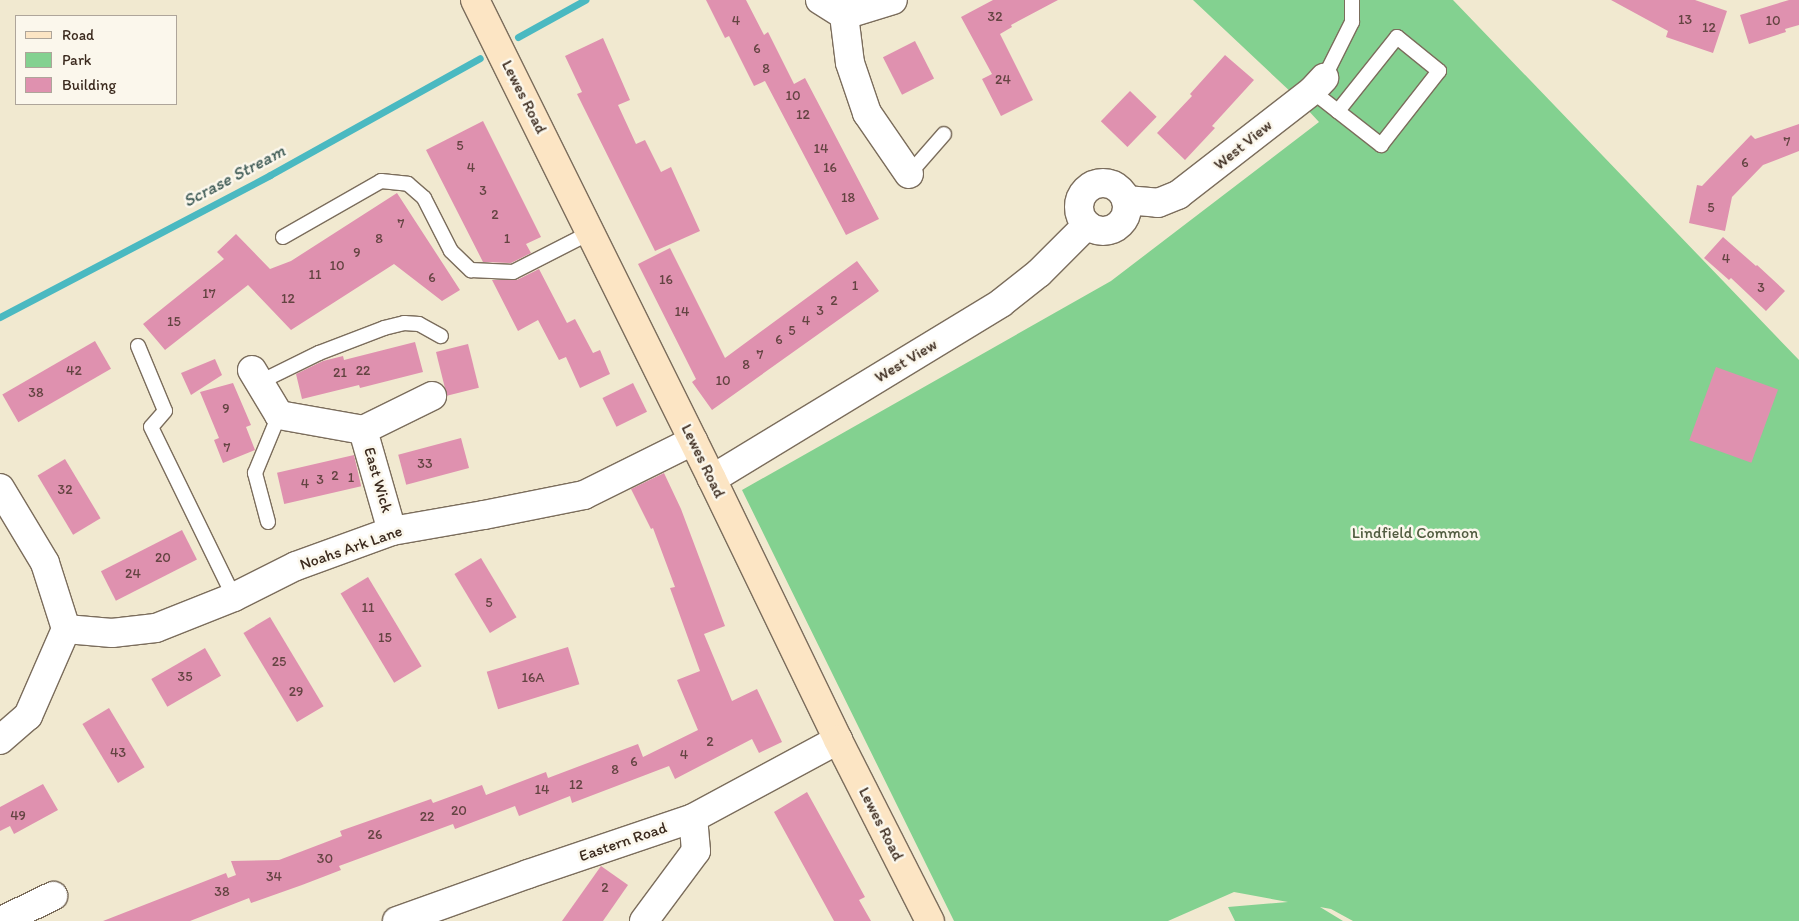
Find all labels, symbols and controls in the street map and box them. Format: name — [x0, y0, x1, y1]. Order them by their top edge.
house number: 32 — [988, 9, 1002, 25]
house number: 13 — [1678, 12, 1692, 28]
house number: 4 — [732, 13, 740, 29]
house number: 10 — [1765, 13, 1781, 29]
legend — [15, 15, 178, 105]
house number: 12 — [1702, 20, 1716, 36]
text: Road — [62, 26, 94, 44]
house number: 6 — [753, 41, 761, 57]
text: Park — [62, 51, 92, 69]
street label: Lewes Road — [497, 57, 551, 137]
house number: 8 — [762, 61, 770, 77]
house number: 24 — [995, 72, 1011, 88]
text: Building — [62, 76, 116, 94]
house number: 10 — [785, 88, 801, 104]
house number: 12 — [796, 107, 810, 123]
street label: West View — [1210, 116, 1276, 174]
house number: 7 — [1784, 134, 1790, 150]
house number: 5 — [456, 138, 464, 154]
water label: Scrase Stream — [180, 140, 288, 212]
house number: 14 — [814, 141, 828, 157]
house number: 6 — [1741, 155, 1749, 171]
house number: 4 — [467, 160, 475, 176]
house number: 16 — [823, 160, 837, 176]
house number: 3 — [479, 183, 487, 199]
house number: 18 — [841, 190, 855, 206]
house number: 5 — [1707, 200, 1715, 216]
house number: 2 — [491, 207, 499, 223]
house number: 7 — [398, 216, 404, 232]
house number: 8 — [375, 231, 383, 247]
house number: 1 — [504, 231, 510, 247]
house number: 9 — [353, 245, 361, 261]
house number: 4 — [1722, 251, 1730, 267]
house number: 10 — [329, 258, 345, 274]
house number: 11 — [309, 267, 321, 283]
house number: 6 — [428, 270, 436, 286]
house number: 16 — [659, 272, 673, 288]
house number: 1 — [852, 278, 858, 294]
house number: 3 — [1757, 280, 1765, 296]
house number: 17 — [202, 286, 216, 302]
house number: 12 — [281, 291, 295, 307]
house number: 2 — [830, 293, 838, 309]
house number: 3 — [816, 303, 824, 319]
house number: 14 — [675, 304, 689, 320]
house number: 4 — [802, 313, 810, 329]
house number: 15 — [167, 314, 181, 330]
house number: 5 — [788, 323, 796, 339]
house number: 6 — [775, 332, 783, 348]
street label: West View — [871, 335, 941, 387]
house number: 7 — [757, 347, 763, 363]
house number: 8 — [742, 357, 750, 373]
house number: 42 — [66, 363, 82, 379]
house number: 22 — [356, 363, 370, 379]
house number: 21 — [333, 365, 347, 381]
house number: 10 — [715, 373, 731, 389]
house number: 38 — [28, 385, 44, 401]
house number: 9 — [222, 401, 230, 417]
street label: Lewes Road — [677, 421, 729, 501]
house number: 7 — [224, 440, 230, 456]
street label: East Wick — [359, 445, 397, 515]
house number: 33 — [417, 456, 433, 472]
house number: 2 — [331, 468, 339, 484]
house number: 1 — [348, 470, 354, 486]
house number: 3 — [316, 472, 324, 488]
house number: 4 — [301, 476, 309, 492]
house number: 32 — [58, 482, 72, 498]
street label: Noahs Ark Lane — [297, 521, 405, 575]
park label: Lindfield Common — [1352, 523, 1478, 543]
house number: 20 — [155, 550, 171, 566]
house number: 24 — [125, 566, 141, 582]
house number: 5 — [485, 595, 493, 611]
house number: 11 — [362, 600, 374, 616]
house number: 15 — [378, 630, 392, 646]
house number: 25 — [272, 654, 286, 670]
house number: 35 — [178, 669, 192, 685]
house number: 16A — [522, 670, 544, 686]
house number: 29 — [289, 684, 303, 700]
house number: 2 — [706, 734, 714, 750]
house number: 43 — [110, 745, 126, 761]
house number: 4 — [680, 747, 688, 763]
house number: 6 — [630, 754, 638, 770]
house number: 8 — [611, 762, 619, 778]
house number: 12 — [569, 777, 583, 793]
house number: 14 — [535, 782, 549, 798]
street label: Lewes Road — [854, 784, 908, 864]
house number: 20 — [451, 803, 467, 819]
house number: 49 — [10, 808, 26, 824]
house number: 22 — [420, 809, 434, 825]
street label: Eastern Road — [577, 818, 669, 866]
house number: 26 — [368, 827, 382, 843]
house number: 30 — [317, 851, 333, 867]
house number: 34 — [266, 869, 282, 885]
house number: 2 — [601, 880, 609, 896]
house number: 38 — [214, 884, 230, 900]

